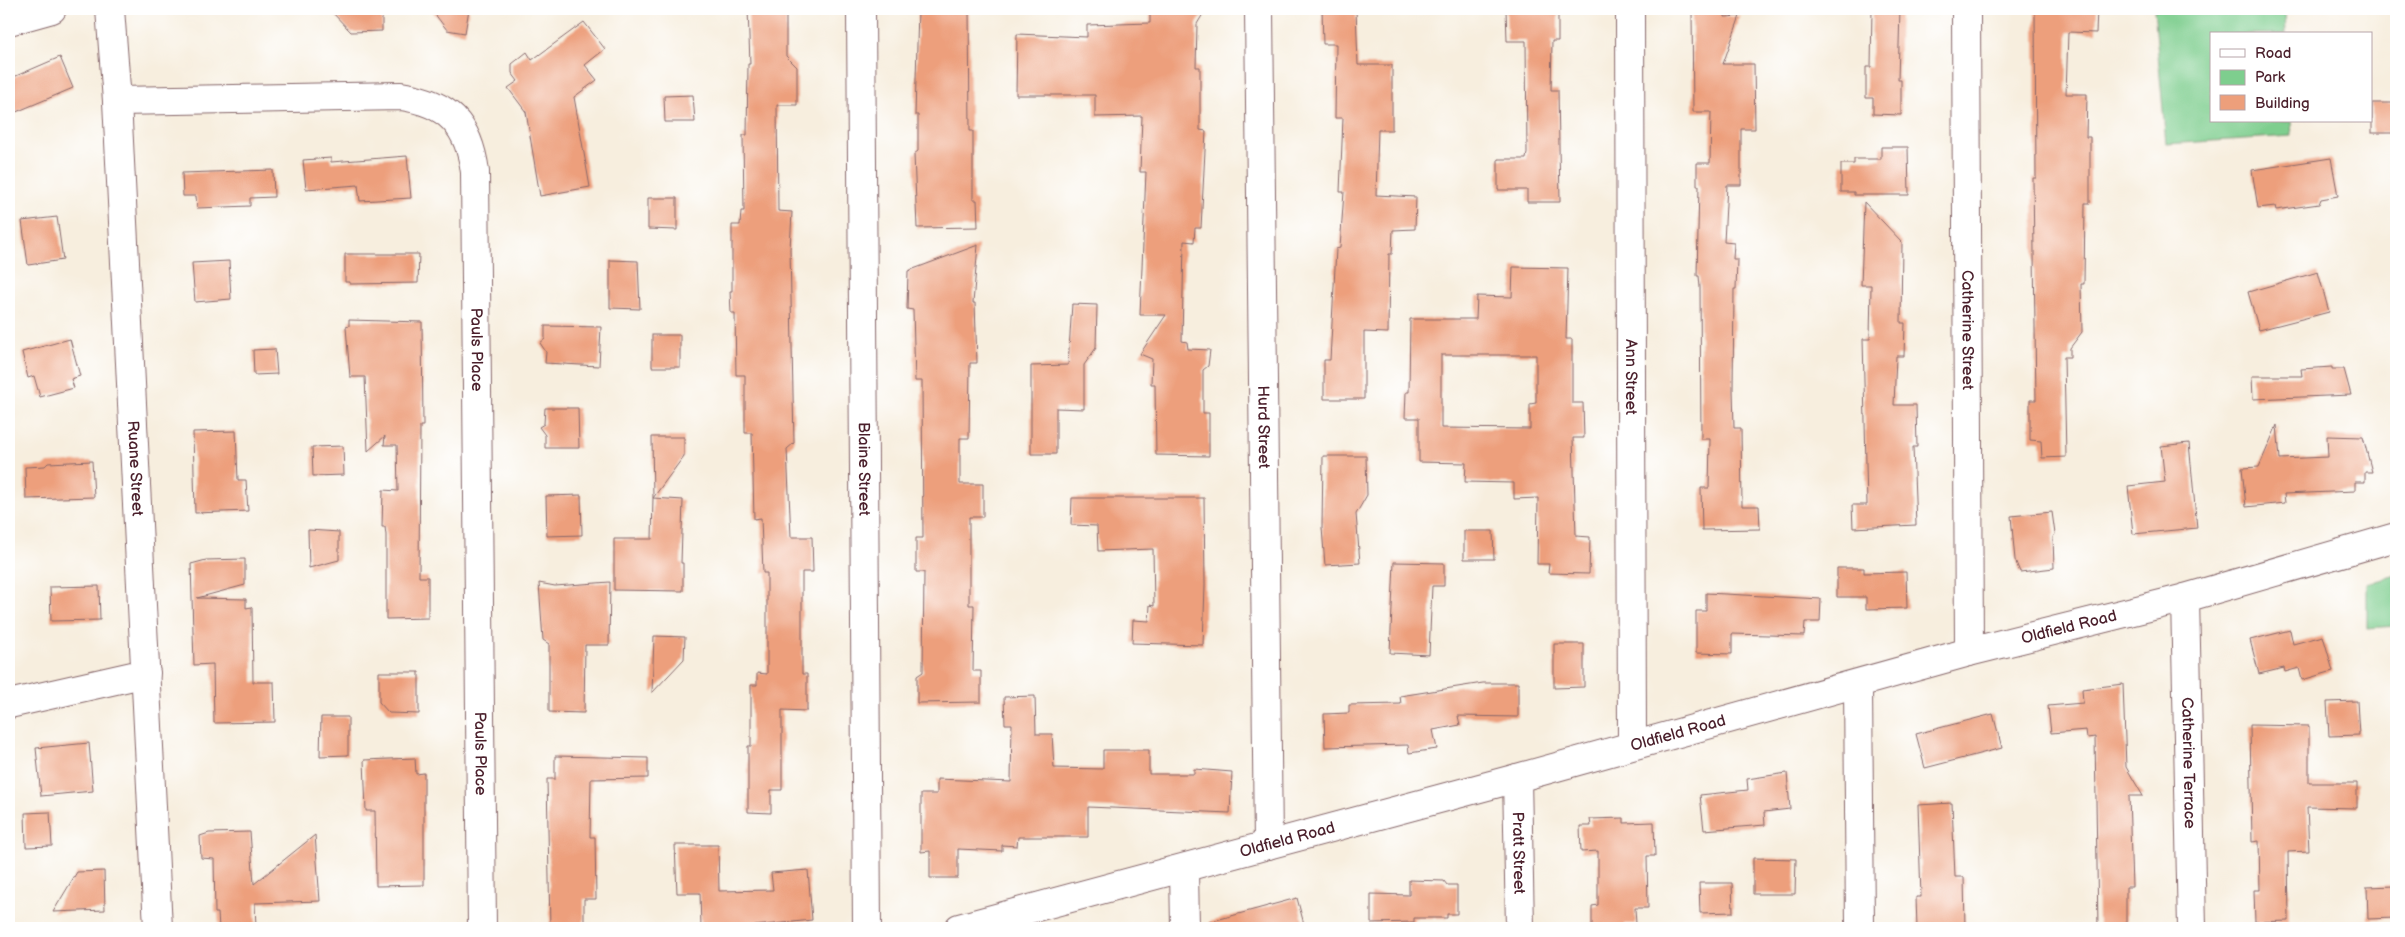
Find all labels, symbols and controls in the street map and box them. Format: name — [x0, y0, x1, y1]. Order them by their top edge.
legend — [2210, 32, 2372, 122]
text: Road — [2255, 44, 2291, 63]
text: Park — [2255, 68, 2286, 87]
text: Building — [2255, 94, 2310, 113]
street label: Catherine Street — [1958, 270, 1977, 390]
street label: Pauls Place — [467, 308, 487, 392]
street label: Ann Street — [1621, 339, 1641, 415]
street label: Hurd Street — [1254, 385, 1273, 469]
street label: Ruane Street — [123, 420, 147, 517]
street label: Blaine Street — [854, 422, 874, 516]
street label: Oldfield Road — [2019, 606, 2119, 648]
street label: Catherine Terrace — [2178, 697, 2199, 829]
street label: Oldfield Road — [1628, 711, 1728, 755]
street label: Pauls Place — [470, 712, 490, 796]
street label: Pratt Street — [1508, 812, 1529, 894]
street label: Oldfield Road — [1238, 818, 1337, 862]

